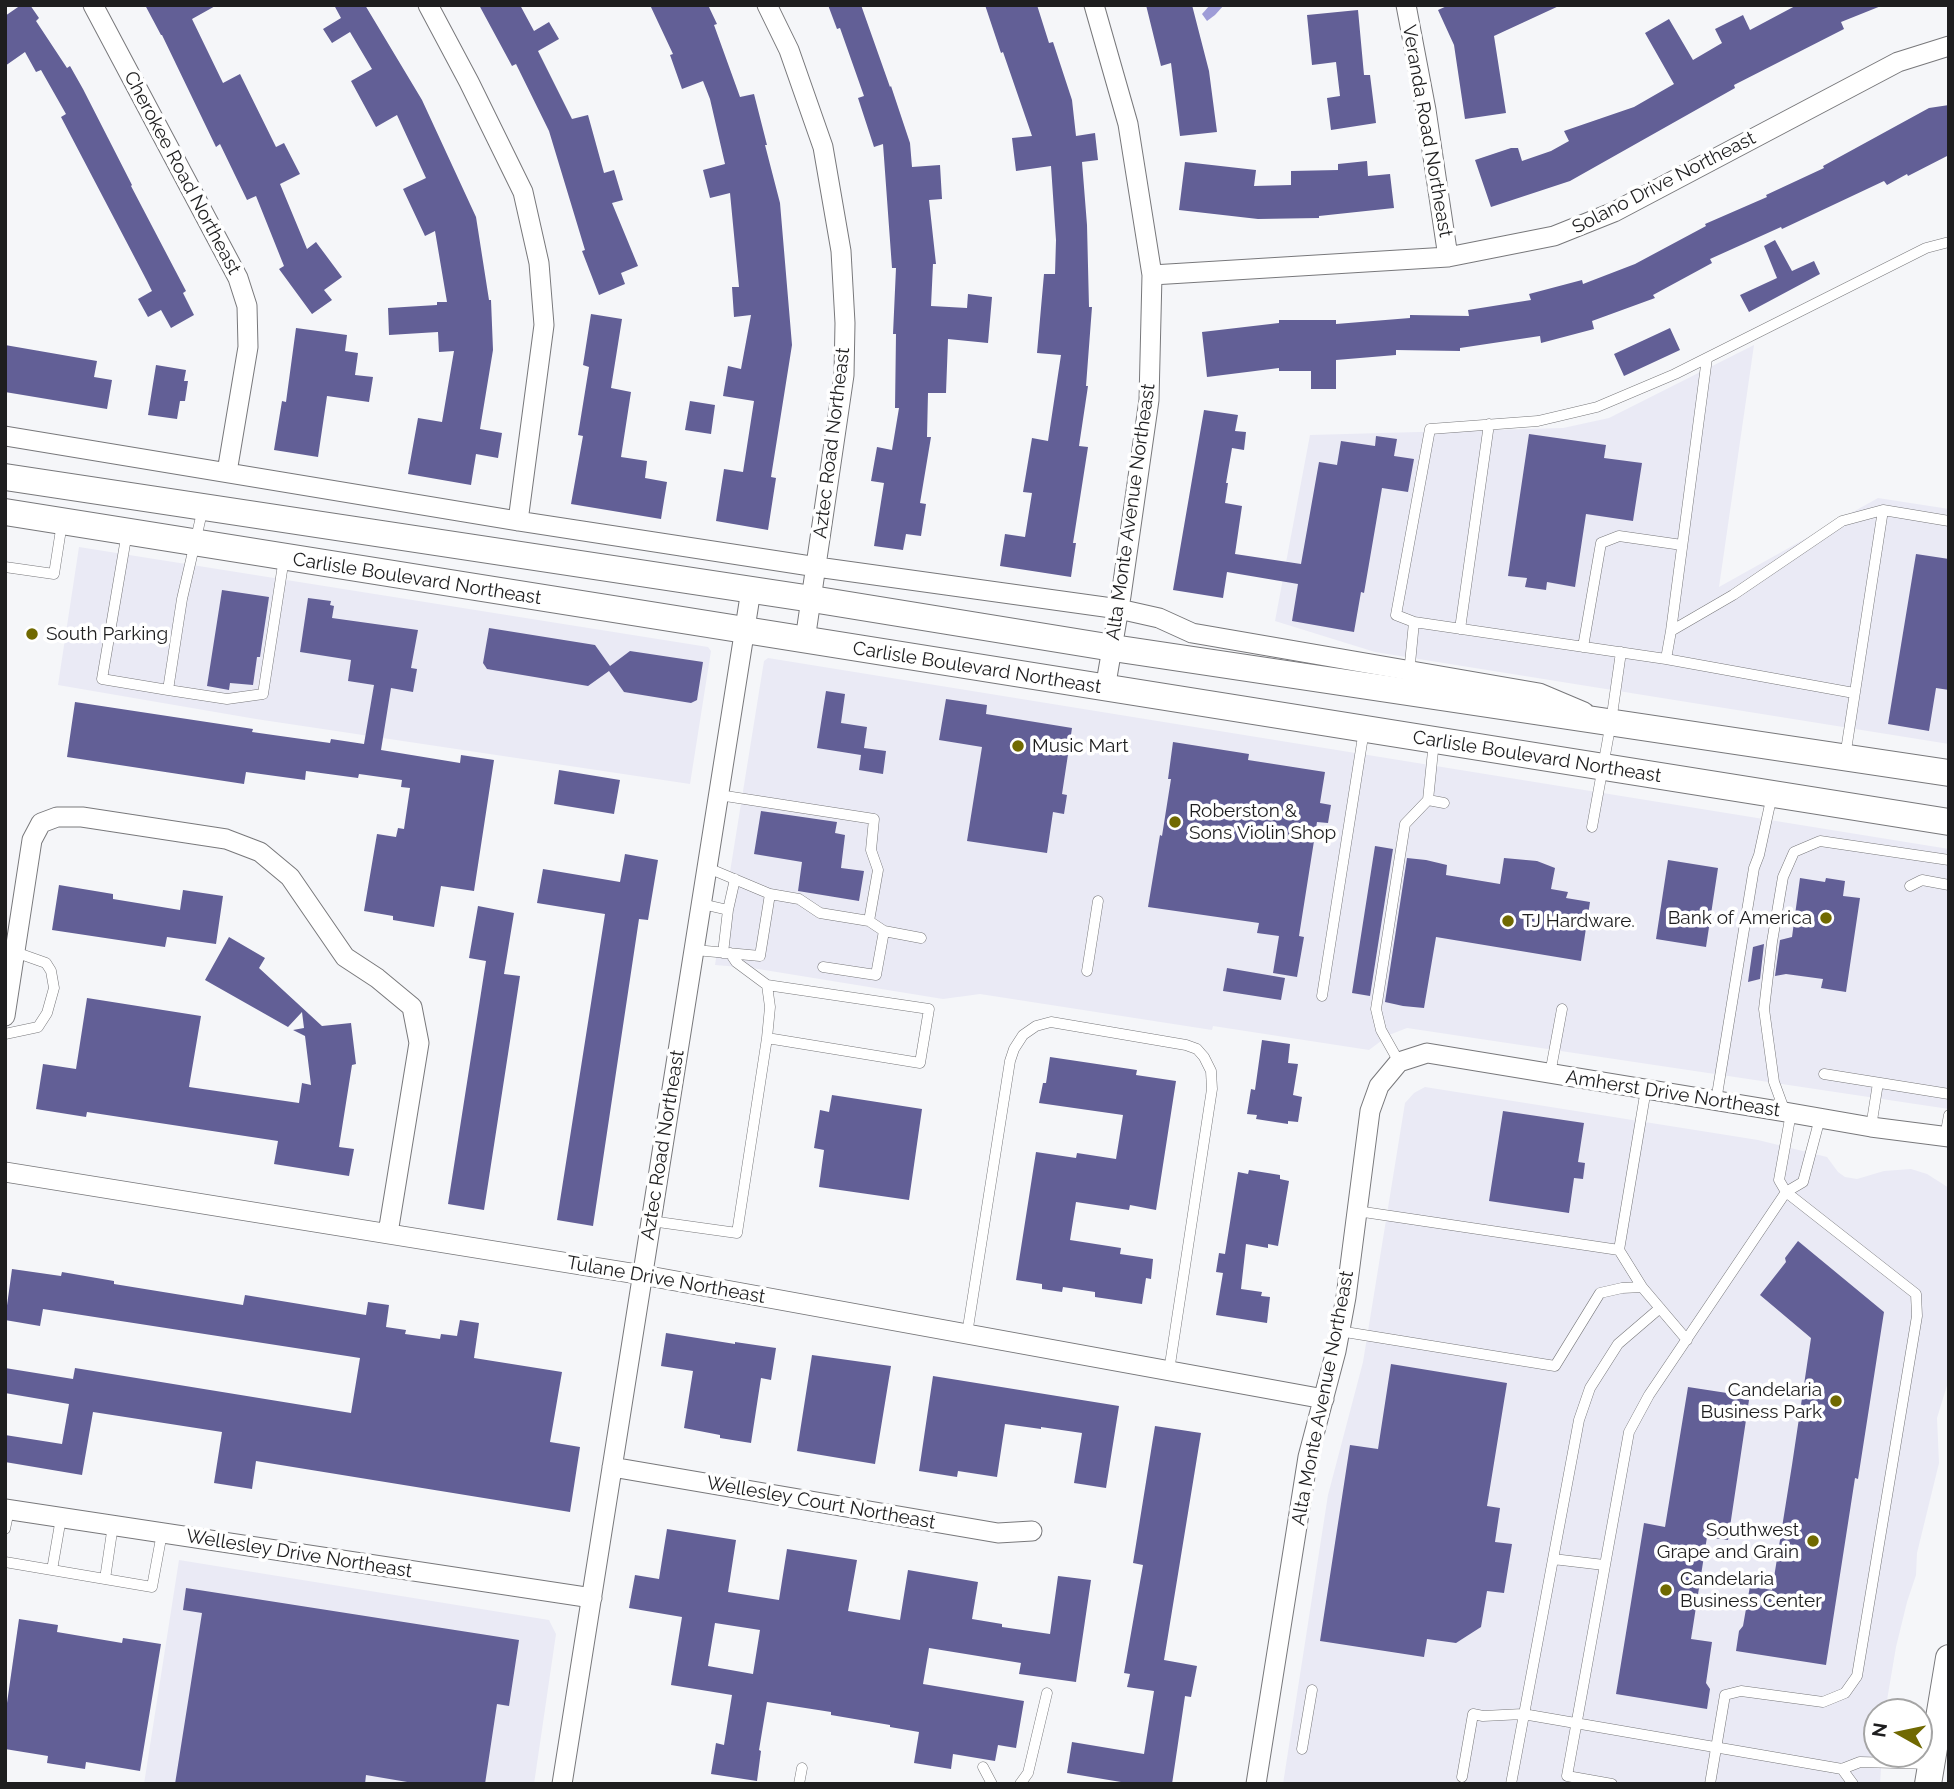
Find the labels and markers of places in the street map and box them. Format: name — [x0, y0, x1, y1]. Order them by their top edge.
place label: South Parking — [46, 623, 168, 645]
marker: South Parking — [24, 626, 40, 642]
place label: Music Mart — [1032, 735, 1129, 757]
marker: Music Mart — [1010, 738, 1026, 754]
place label: Roberston & Sons Violin Shop — [1189, 800, 1336, 844]
marker: Roberston & Sons Violin Shop — [1167, 814, 1183, 830]
place label: Bank of America — [1668, 907, 1812, 929]
place label: TJ Hardware. — [1522, 910, 1635, 932]
marker: Bank of America — [1818, 910, 1834, 926]
marker: TJ Hardware. — [1500, 913, 1516, 929]
place label: Candelaria Business Park — [1701, 1379, 1822, 1423]
marker: Candelaria Business Park — [1828, 1393, 1844, 1409]
place label: Southwest Grape and Grain — [1657, 1519, 1799, 1563]
marker: Southwest Grape and Grain — [1805, 1533, 1821, 1549]
place label: Candelaria Business Center — [1680, 1568, 1822, 1612]
marker: Candelaria Business Center — [1658, 1582, 1674, 1598]

